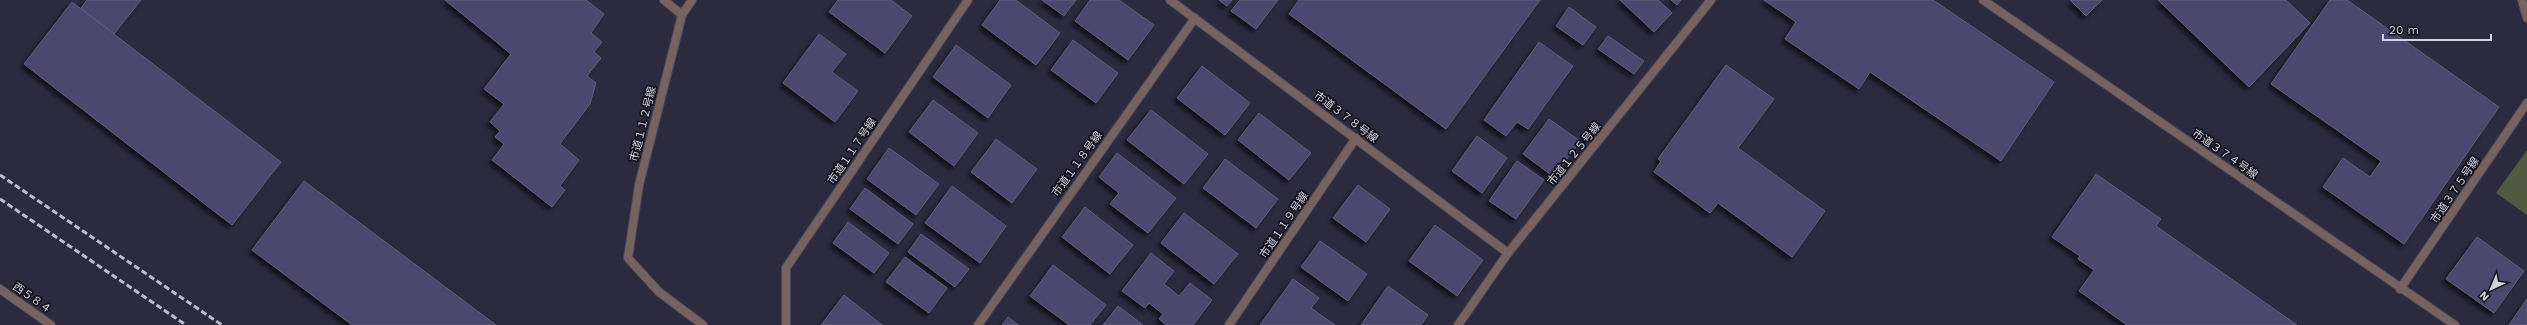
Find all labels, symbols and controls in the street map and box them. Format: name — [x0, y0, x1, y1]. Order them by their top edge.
scale bar — [2383, 16, 2491, 42]
text: 20 m — [2389, 23, 2419, 37]
street label: 市道１１２号線 — [627, 85, 659, 163]
street label: 市道３７８号線 — [1311, 89, 1381, 145]
street label: 市道１１７号線 — [825, 115, 879, 187]
street label: 市道１２５号線 — [1545, 120, 1603, 188]
street label: 市道３７４号線 — [2190, 127, 2260, 181]
street label: 市道１１８号線 — [1049, 129, 1105, 199]
street label: 市道３７５号線 — [2428, 154, 2482, 226]
street label: 市道１１９号線 — [1257, 189, 1311, 261]
north arrow — [2471, 269, 2511, 309]
street label: 西５８４ — [10, 280, 54, 316]
text: N — [2477, 288, 2492, 303]

